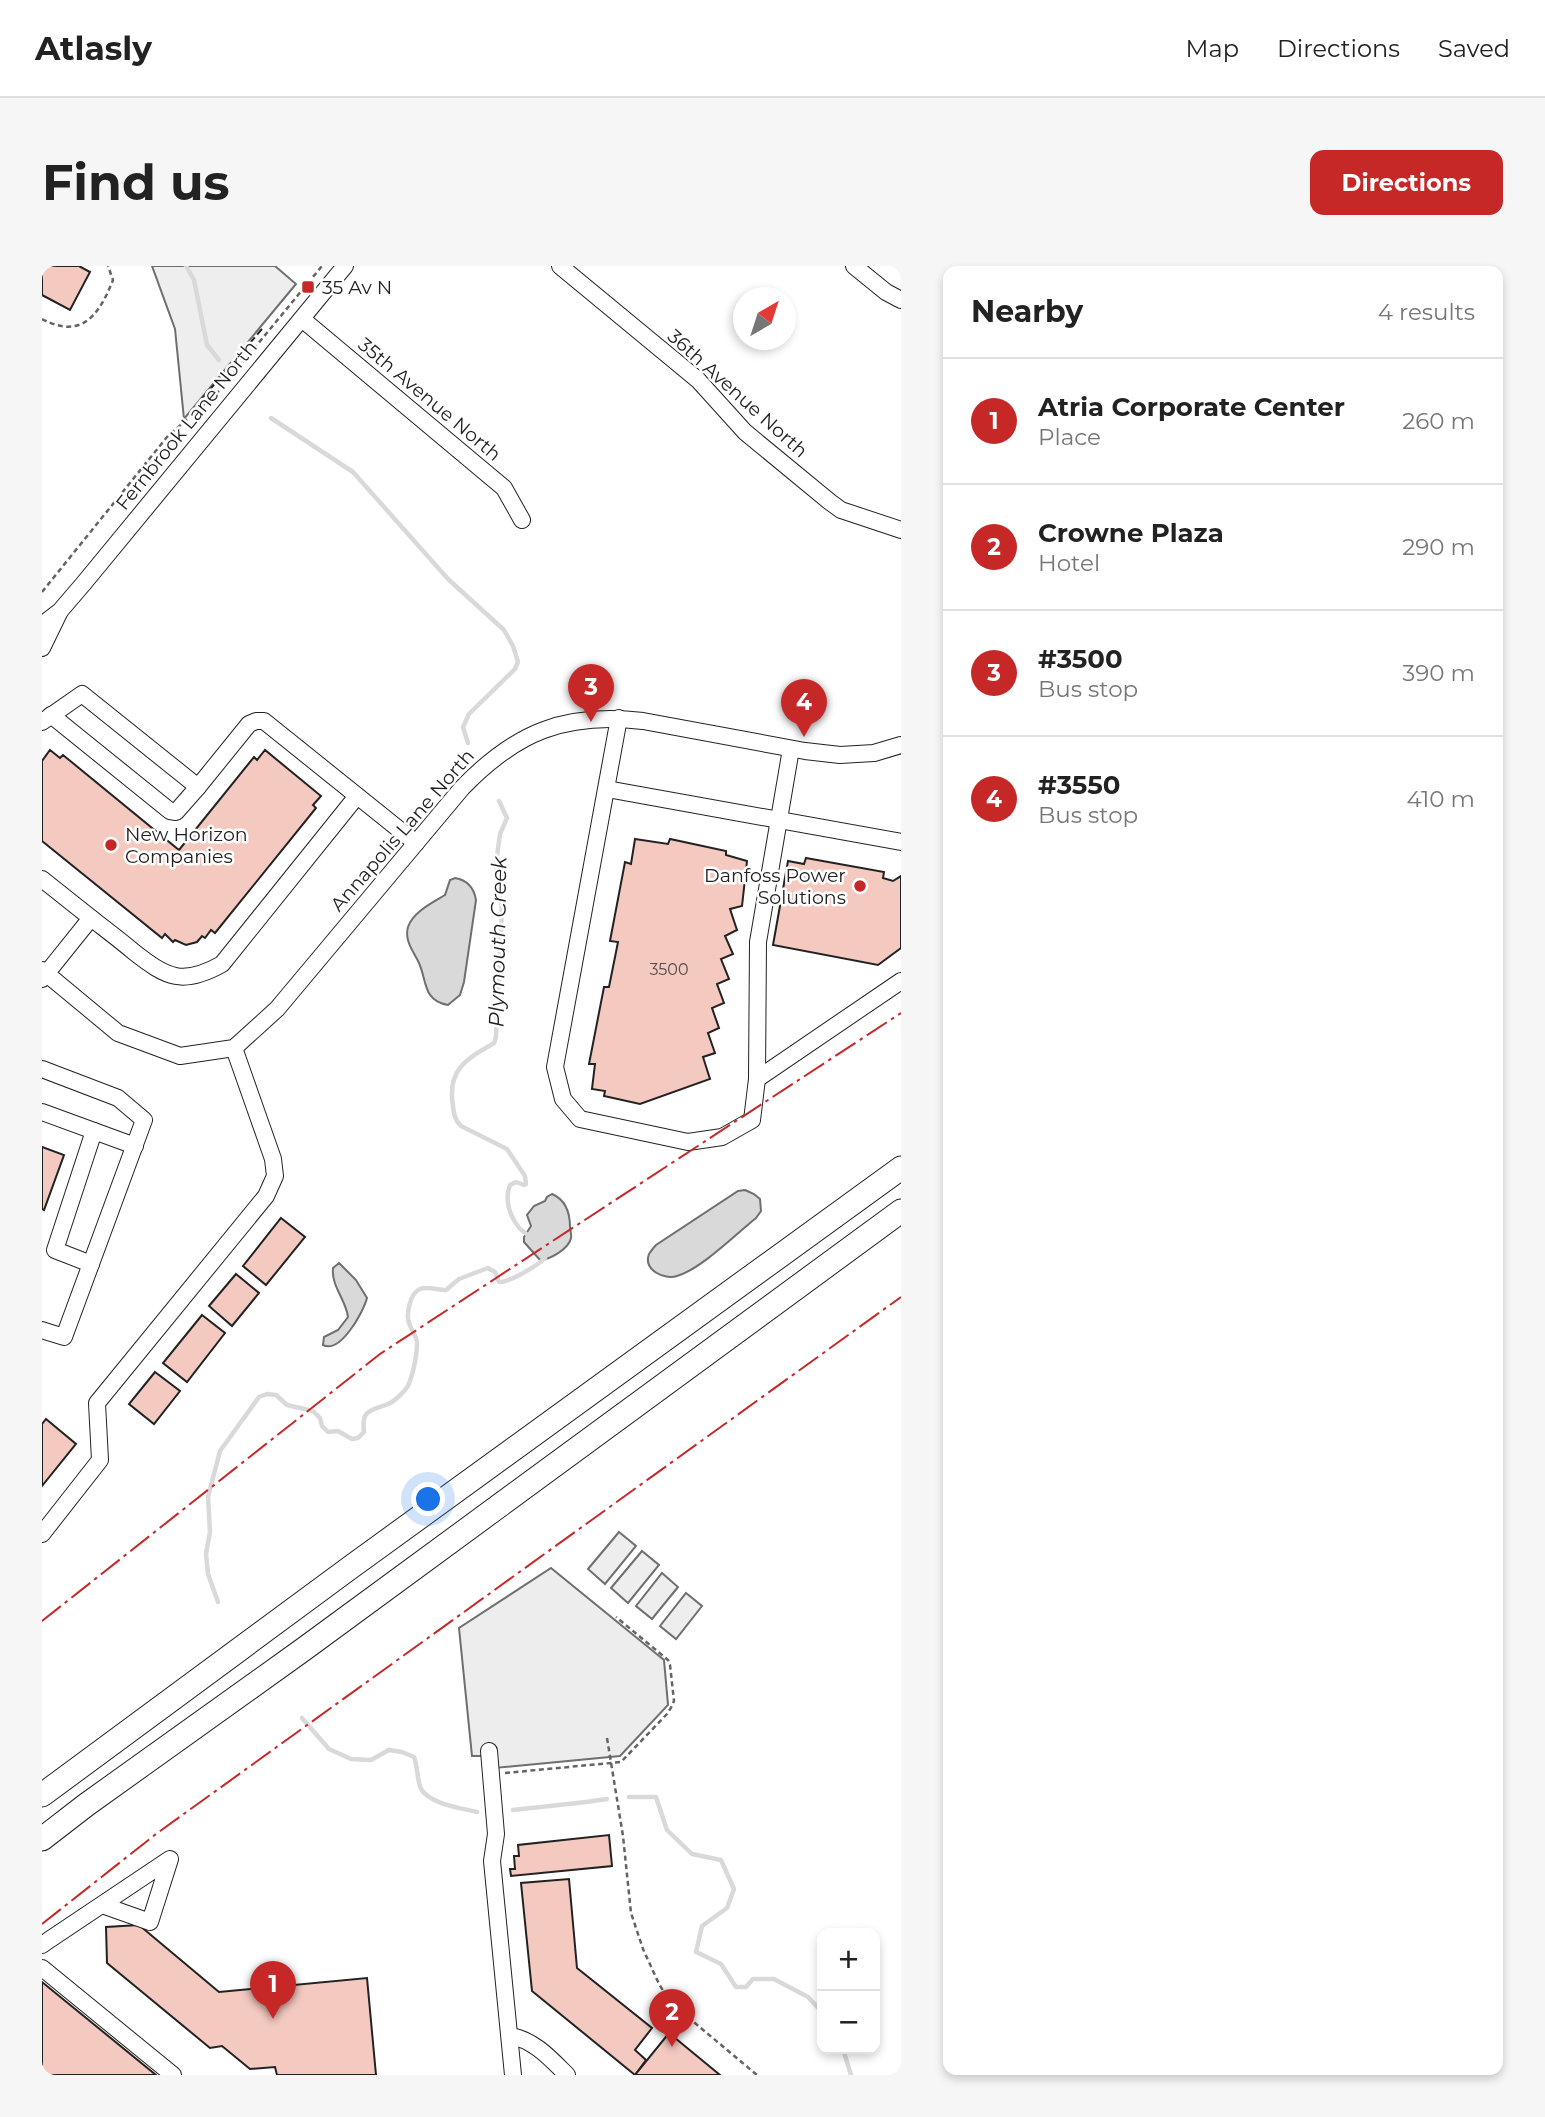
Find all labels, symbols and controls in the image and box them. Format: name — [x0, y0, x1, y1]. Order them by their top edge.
text: Atlasly — [35, 28, 152, 68]
text: Map — [1186, 34, 1239, 63]
text: Directions — [1277, 34, 1400, 63]
text: Saved — [1438, 34, 1510, 63]
button: Directions — [1310, 150, 1503, 215]
text: Find us — [42, 153, 230, 212]
place label: 35 Av N — [322, 276, 392, 299]
marker: 35 Av N — [300, 279, 316, 295]
north arrow — [733, 287, 796, 350]
text: Nearby — [971, 293, 1083, 330]
text: 4 results — [1378, 298, 1475, 326]
street label: 36th Avenue North — [663, 324, 812, 462]
street label: 35th Avenue North — [354, 333, 506, 466]
street label: Fernbrook Lane North — [111, 336, 262, 515]
text: Atria Corporate Center — [1038, 391, 1345, 423]
text: 1 — [989, 407, 999, 435]
text: 260 m — [1402, 407, 1475, 435]
text: Place — [1038, 423, 1101, 451]
text: Crowne Plaza — [1038, 517, 1224, 549]
text: 2 — [987, 533, 1001, 561]
text: 290 m — [1402, 533, 1475, 561]
text: Hotel — [1038, 549, 1100, 577]
text: #3500 — [1038, 643, 1123, 675]
text: 3 — [987, 659, 1001, 687]
text: 390 m — [1402, 659, 1475, 687]
pin: 3 — [568, 664, 614, 722]
text: Bus stop — [1038, 675, 1138, 703]
pin: 4 — [781, 679, 827, 737]
street label: Annapolis Lane North — [326, 745, 479, 916]
text: #3550 — [1038, 769, 1120, 801]
text: 4 — [986, 785, 1002, 813]
text: 410 m — [1406, 785, 1475, 813]
text: Bus stop — [1038, 801, 1138, 829]
place label: New Horizon Companies — [125, 823, 248, 868]
marker: New Horizon Companies — [103, 837, 119, 853]
water label: Plymouth Creek — [484, 855, 512, 1028]
place label: Danfoss Power Solutions — [704, 864, 846, 909]
marker: Danfoss Power Solutions — [852, 878, 868, 894]
house number: 3500 — [649, 960, 689, 979]
your location — [411, 1482, 445, 1516]
map controls — [817, 1928, 880, 2054]
button: + — [817, 1928, 880, 1991]
pin: 1 — [250, 1961, 296, 2019]
pin: 2 — [649, 1989, 695, 2047]
button: − — [817, 1991, 880, 2054]

